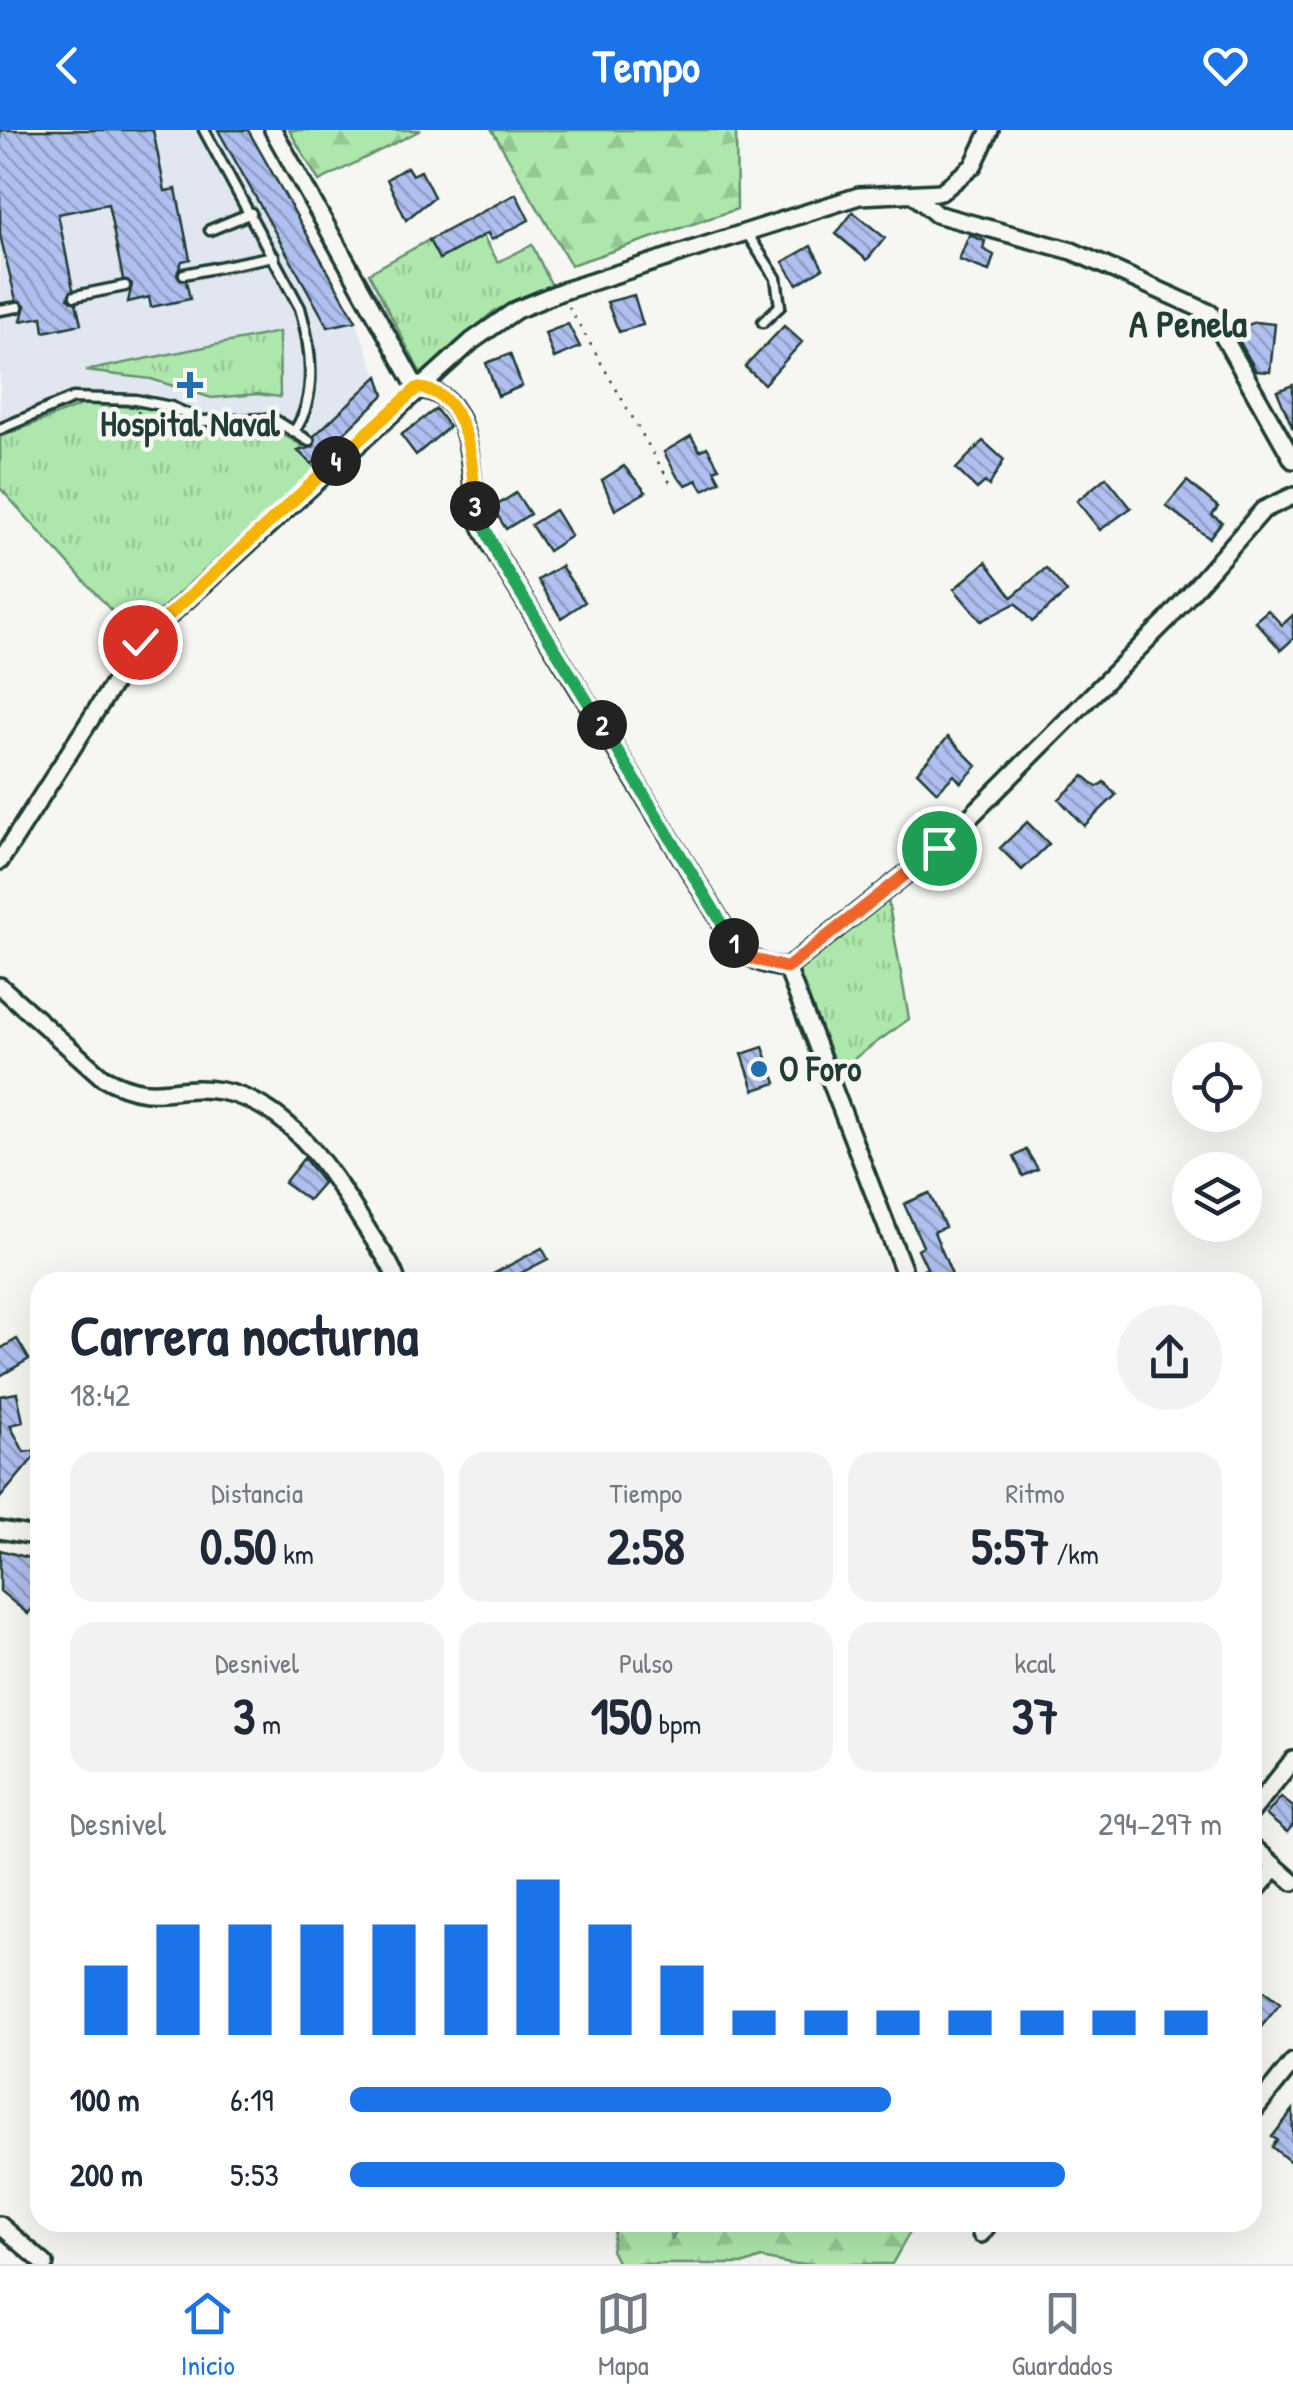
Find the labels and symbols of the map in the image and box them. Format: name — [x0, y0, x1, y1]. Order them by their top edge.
district label: A Penela — [1129, 297, 1247, 349]
marker: Hospital Naval — [177, 372, 203, 398]
place label: Hospital Naval — [100, 400, 280, 448]
pin: 4 — [311, 436, 361, 486]
pin: 3 — [450, 481, 500, 531]
pin — [98, 600, 183, 685]
pin: 2 — [577, 700, 627, 750]
pin — [897, 806, 982, 891]
pin: 1 — [709, 918, 759, 968]
place label: O Foro — [779, 1045, 861, 1092]
marker: O Foro — [748, 1058, 770, 1080]

